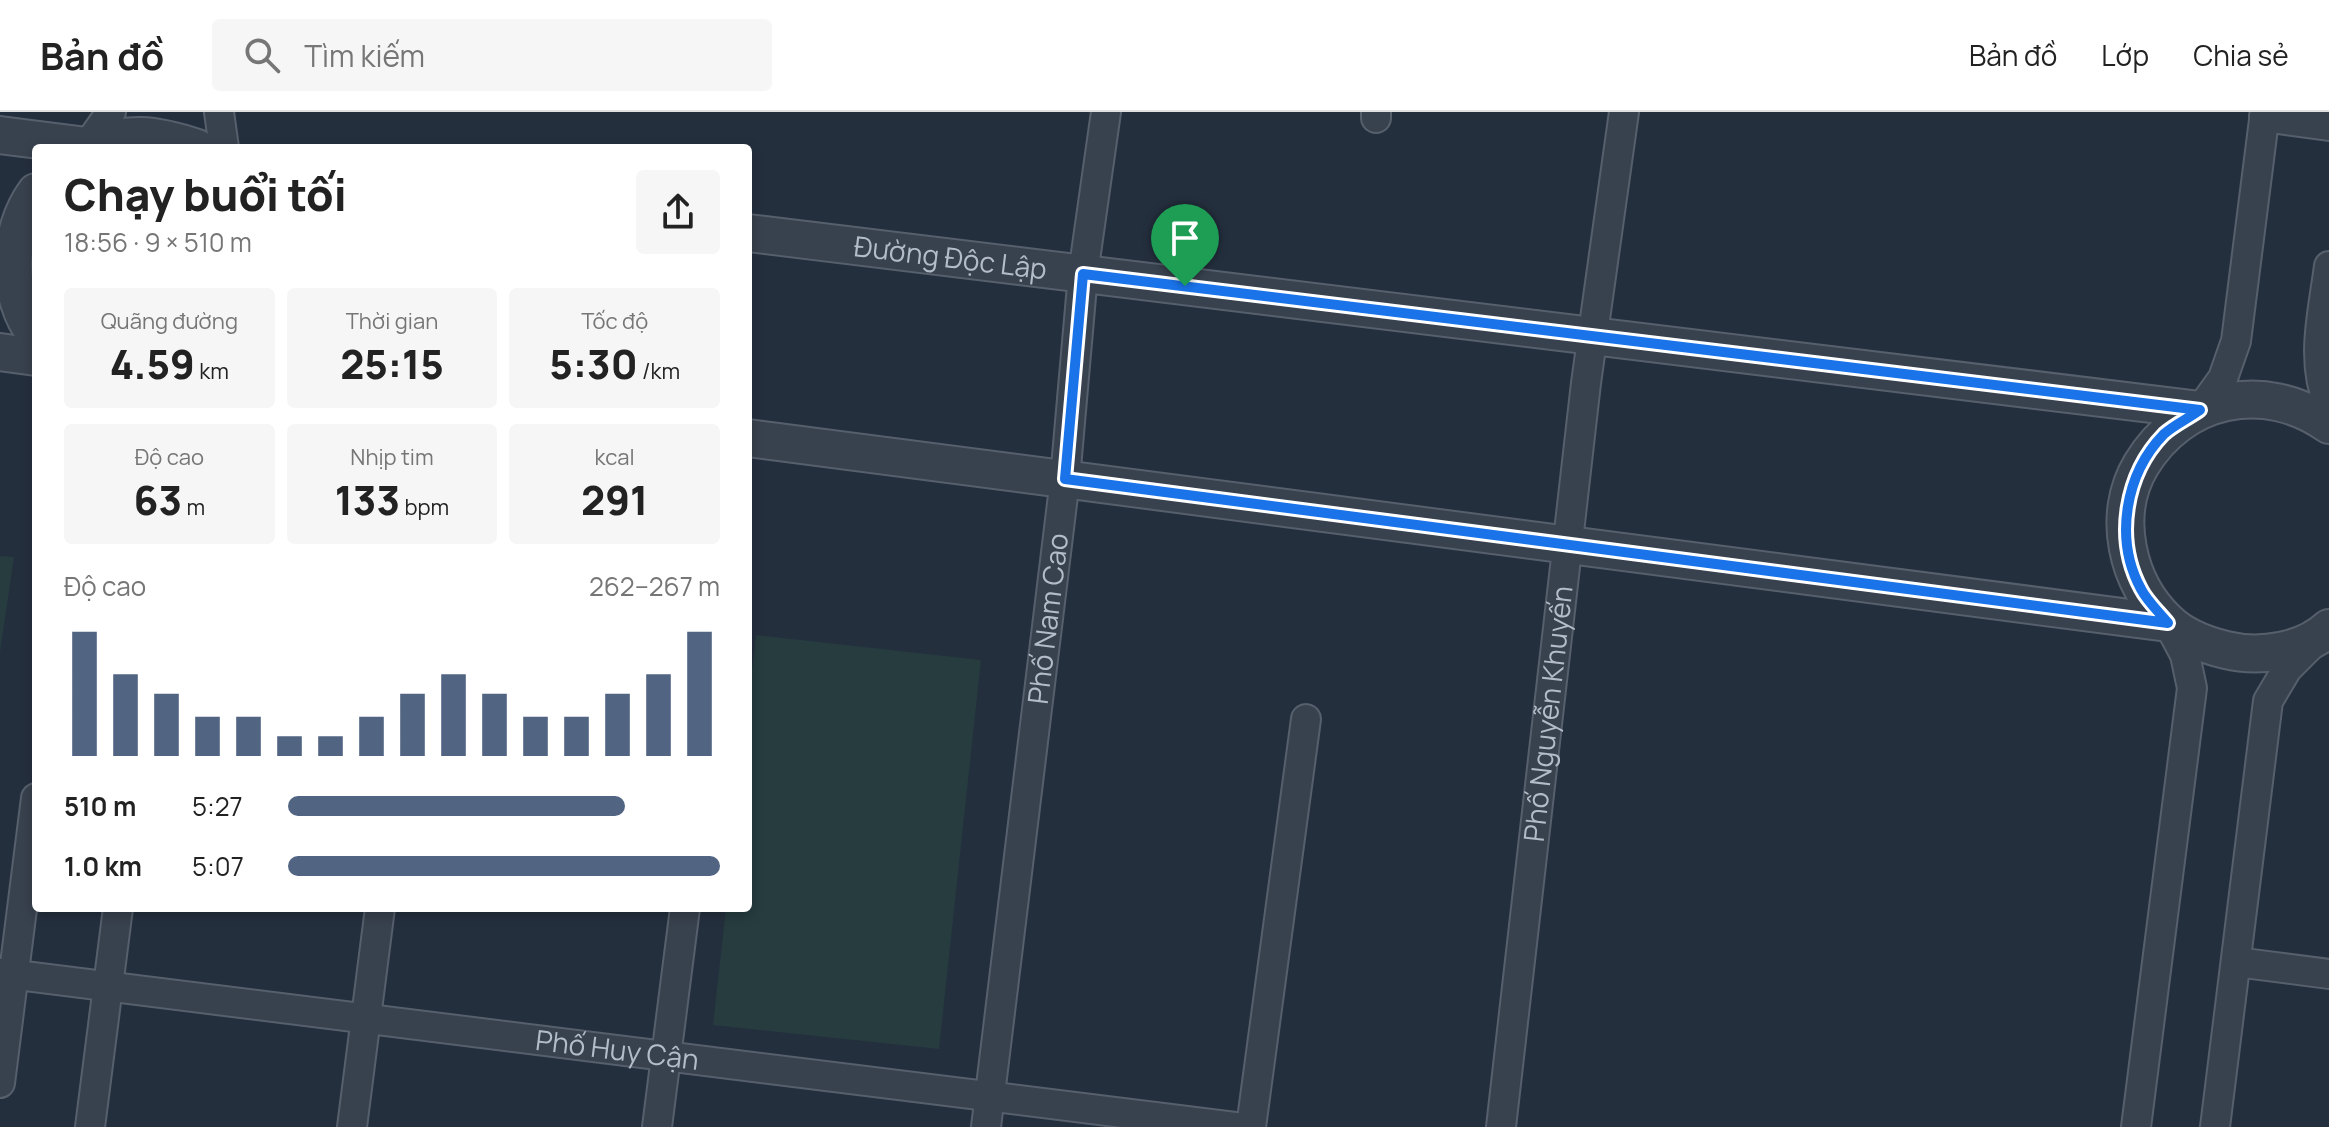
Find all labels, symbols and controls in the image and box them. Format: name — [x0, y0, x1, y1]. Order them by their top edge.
search box — [212, 19, 772, 91]
text: Bản đồ — [40, 29, 164, 81]
icon: search — [240, 33, 284, 77]
text: Tìm kiếm — [304, 35, 425, 76]
text: Bản đồ — [1969, 36, 2057, 74]
text: Lớp — [2101, 36, 2149, 74]
text: Chia sẻ — [2193, 36, 2289, 74]
text: Chạy buổi tối — [64, 164, 347, 224]
button: share — [636, 170, 720, 254]
pin — [1151, 204, 1219, 286]
icon: arrive — [1163, 216, 1207, 260]
text: 18:56 · 9 × 510 m — [64, 224, 252, 260]
street label: Đường Độc Lập — [852, 226, 1049, 287]
text: Quãng đường — [101, 306, 238, 336]
text: Thời gian — [346, 306, 438, 336]
text: Tốc độ — [581, 306, 648, 336]
text: 4.59 — [110, 336, 195, 391]
text: 25:15 — [340, 336, 444, 391]
text: 5:30 — [549, 336, 638, 391]
text: km — [195, 356, 229, 386]
text: /km — [638, 356, 680, 386]
text: Độ cao — [135, 442, 204, 472]
text: Nhịp tim — [350, 442, 434, 472]
text: kcal — [595, 442, 635, 472]
text: 63 — [134, 472, 182, 527]
text: 133 — [335, 472, 400, 527]
text: 291 — [581, 472, 648, 527]
text: m — [182, 492, 205, 522]
text: bpm — [400, 492, 449, 522]
street label: Phố Nam Cao — [1018, 531, 1076, 706]
text: Độ cao — [64, 568, 146, 604]
text: 262–267 m — [589, 568, 720, 604]
street label: Phố Nguyễn Khuyến — [1514, 584, 1581, 844]
text: 510 m — [64, 788, 136, 824]
text: 5:27 — [192, 788, 243, 824]
text: 1.0 km — [64, 848, 142, 884]
text: 5:07 — [192, 848, 244, 884]
street label: Phố Huy Cận — [534, 1020, 701, 1078]

